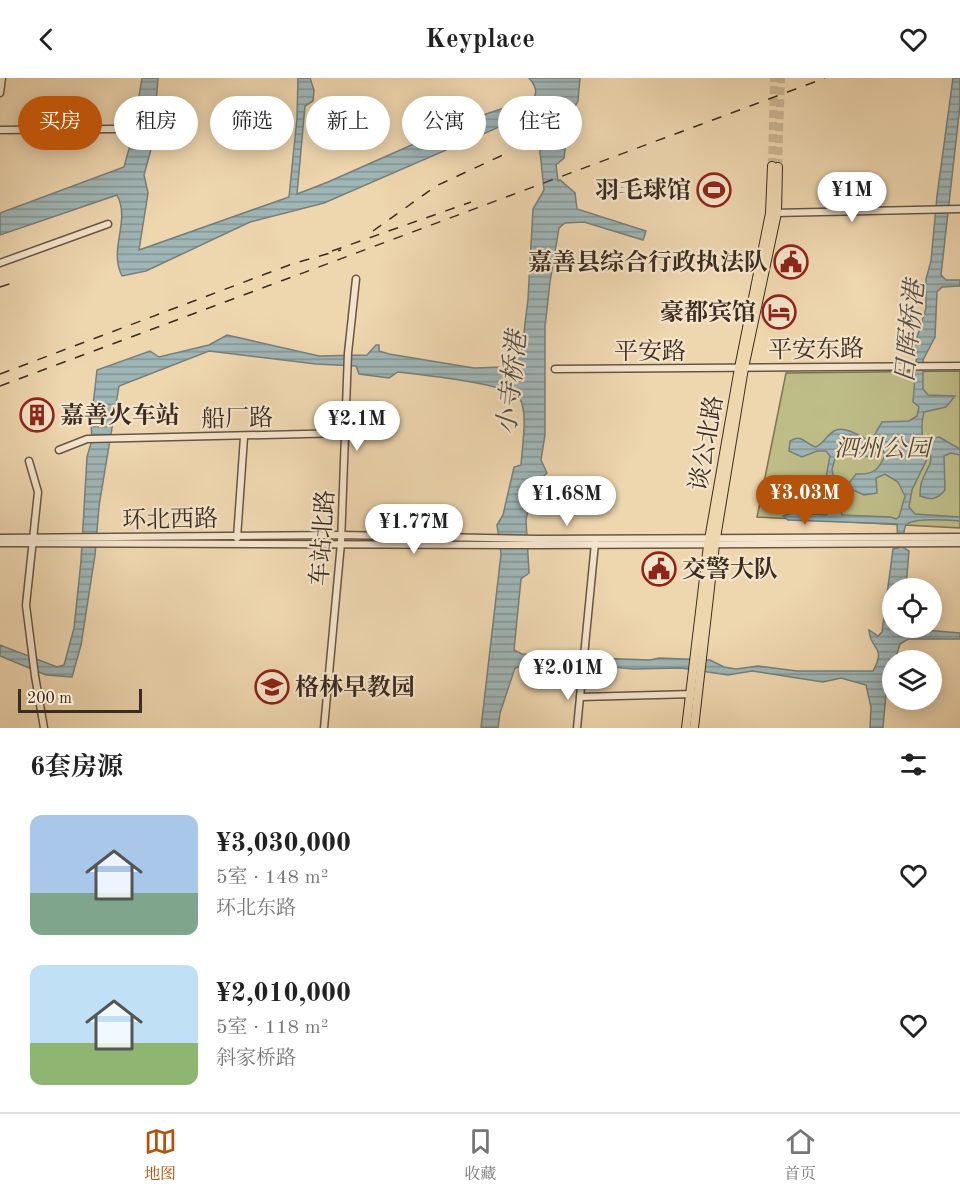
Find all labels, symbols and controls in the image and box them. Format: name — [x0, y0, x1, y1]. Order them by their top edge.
icon: back — [30, 23, 63, 56]
icon: heart — [897, 23, 930, 56]
text: Keyplace — [425, 26, 535, 53]
chip: 买房 — [18, 96, 102, 150]
chip: 租房 — [114, 96, 198, 150]
chip: 筛选 — [210, 96, 294, 150]
chip: 新上 — [306, 96, 390, 150]
chip: 公寓 — [402, 96, 486, 150]
chip: 住宅 — [498, 96, 582, 150]
sports icon: 羽毛球馆 — [696, 172, 732, 208]
pin: ¥1M — [823, 172, 881, 223]
place label: 羽毛球馆 — [595, 177, 691, 204]
text: ¥1M — [832, 181, 873, 201]
public building icon: 嘉善县综合行政执法队 — [773, 244, 809, 280]
place label: 嘉善县综合行政执法队 — [528, 249, 768, 276]
water label: 日晖桥港 — [891, 276, 930, 385]
hotel icon: 豪都宾馆 — [761, 294, 797, 330]
place label: 豪都宾馆 — [660, 299, 756, 326]
water label: 小寺桥港 — [493, 327, 532, 436]
street label: 平安东路 — [768, 335, 864, 364]
street label: 平安路 — [614, 338, 686, 365]
street label: 谈公北路 — [685, 393, 728, 493]
building icon: 嘉善火车站 — [19, 397, 55, 433]
pin: ¥2.1M — [315, 401, 399, 452]
place label: 嘉善火车站 — [60, 402, 180, 429]
street label: 船厂路 — [201, 404, 273, 433]
text: ¥2.1M — [328, 410, 386, 430]
park label: 泗州公园 — [834, 436, 934, 462]
pin: ¥3.03M — [756, 475, 854, 526]
pin: ¥1.68M — [518, 476, 616, 527]
text: ¥3.03M — [770, 484, 840, 504]
text: ¥1.68M — [532, 485, 602, 505]
street label: 车站北路 — [306, 489, 339, 587]
pin: ¥1.77M — [365, 504, 463, 555]
street label: 环北西路 — [122, 505, 218, 534]
text: ¥1.77M — [379, 513, 449, 533]
public building icon: 交警大队 — [641, 551, 677, 587]
place label: 交警大队 — [682, 556, 778, 583]
map controls — [882, 578, 942, 710]
button: locate — [882, 578, 942, 638]
pin: ¥2.01M — [519, 650, 617, 701]
button: layers — [882, 650, 942, 710]
text: ¥2.01M — [533, 659, 603, 679]
school or university icon: 格林早教园 — [254, 669, 290, 705]
place label: 格林早教园 — [295, 674, 415, 701]
scale bar — [18, 686, 142, 714]
text: 200 m — [27, 691, 72, 707]
icon: filters — [897, 748, 930, 781]
text: 6套房源 — [30, 755, 123, 781]
text: ¥3,030,000 — [216, 831, 351, 857]
icon: home — [78, 839, 150, 911]
icon: heart — [897, 859, 930, 892]
text: 5室 · 148 m² — [216, 868, 328, 888]
text: 环北东路 — [216, 899, 296, 919]
text: ¥2,010,000 — [216, 981, 351, 1007]
icon: home — [78, 989, 150, 1061]
icon: heart — [897, 1009, 930, 1042]
text: 5室 · 118 m² — [216, 1018, 328, 1038]
text: 斜家桥路 — [216, 1049, 296, 1069]
tab: 地图 — [144, 1125, 177, 1185]
tab: 收藏 — [464, 1125, 497, 1185]
tab: 首页 — [784, 1125, 817, 1185]

